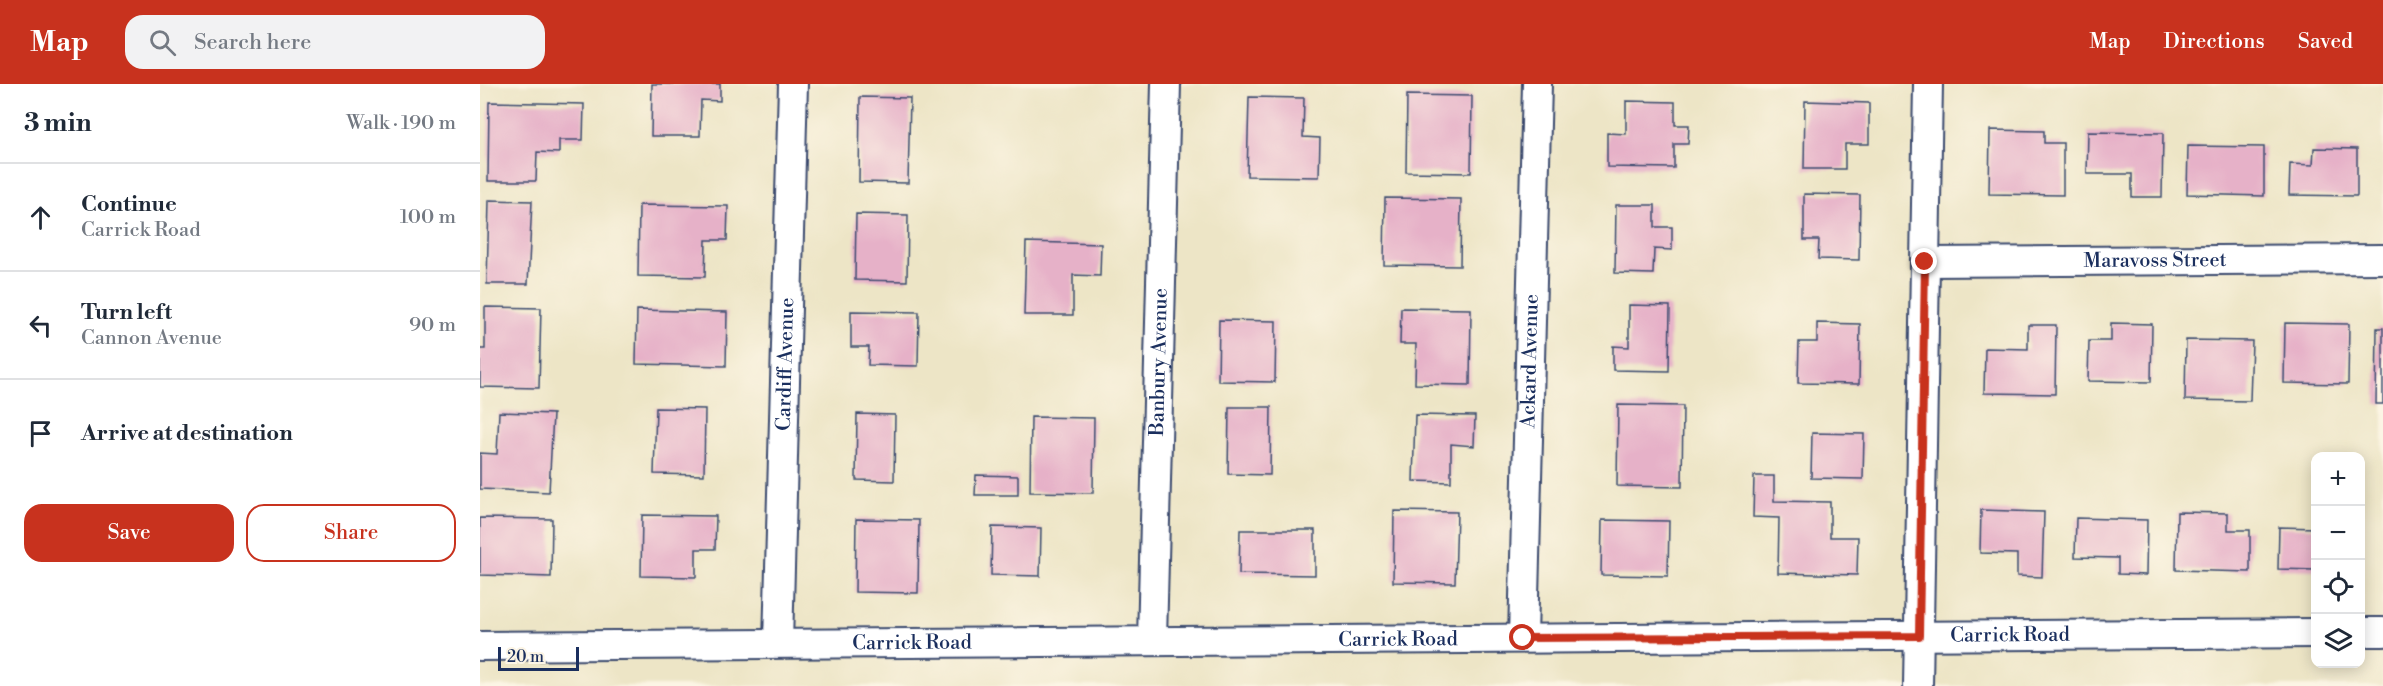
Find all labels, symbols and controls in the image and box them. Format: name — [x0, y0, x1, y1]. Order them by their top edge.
search box — [125, 15, 545, 69]
text: Map — [30, 25, 89, 60]
icon: search — [146, 26, 179, 59]
text: Search here — [194, 29, 311, 56]
text: Map — [2089, 29, 2131, 55]
text: Directions — [2164, 29, 2265, 55]
text: Saved — [2298, 29, 2353, 55]
text: 3 min — [24, 107, 92, 139]
text: Walk · 190 m — [346, 111, 456, 136]
text: Continue — [81, 191, 177, 218]
icon: ahead — [24, 201, 57, 234]
text: 100 m — [400, 205, 456, 230]
text: Carrick Road — [81, 218, 201, 243]
route end — [1911, 248, 1937, 274]
street label: Maravoss Street — [2083, 248, 2227, 273]
street label: Banbury Avenue — [1145, 288, 1173, 437]
street label: Ackard Avenue — [1516, 294, 1544, 430]
street label: Cardiff Avenue — [771, 297, 800, 431]
text: Turn left — [81, 299, 172, 326]
icon: left — [24, 309, 57, 342]
text: 90 m — [409, 313, 456, 338]
text: Cannon Avenue — [81, 326, 222, 351]
icon: arrive — [24, 417, 57, 450]
text: Arrive at destination — [81, 420, 293, 447]
map controls — [2311, 452, 2365, 668]
button: + — [2311, 452, 2365, 506]
button: Save — [24, 504, 234, 562]
button: Share — [246, 504, 456, 562]
button: − — [2311, 506, 2365, 560]
button: locate — [2311, 560, 2365, 614]
button: layers — [2311, 614, 2365, 668]
street label: Carrick Road — [1950, 622, 2071, 648]
route start — [1509, 624, 1535, 650]
street label: Carrick Road — [1338, 627, 1459, 652]
street label: Carrick Road — [852, 630, 973, 656]
scale bar — [498, 644, 579, 672]
text: 20 m — [507, 647, 544, 667]

